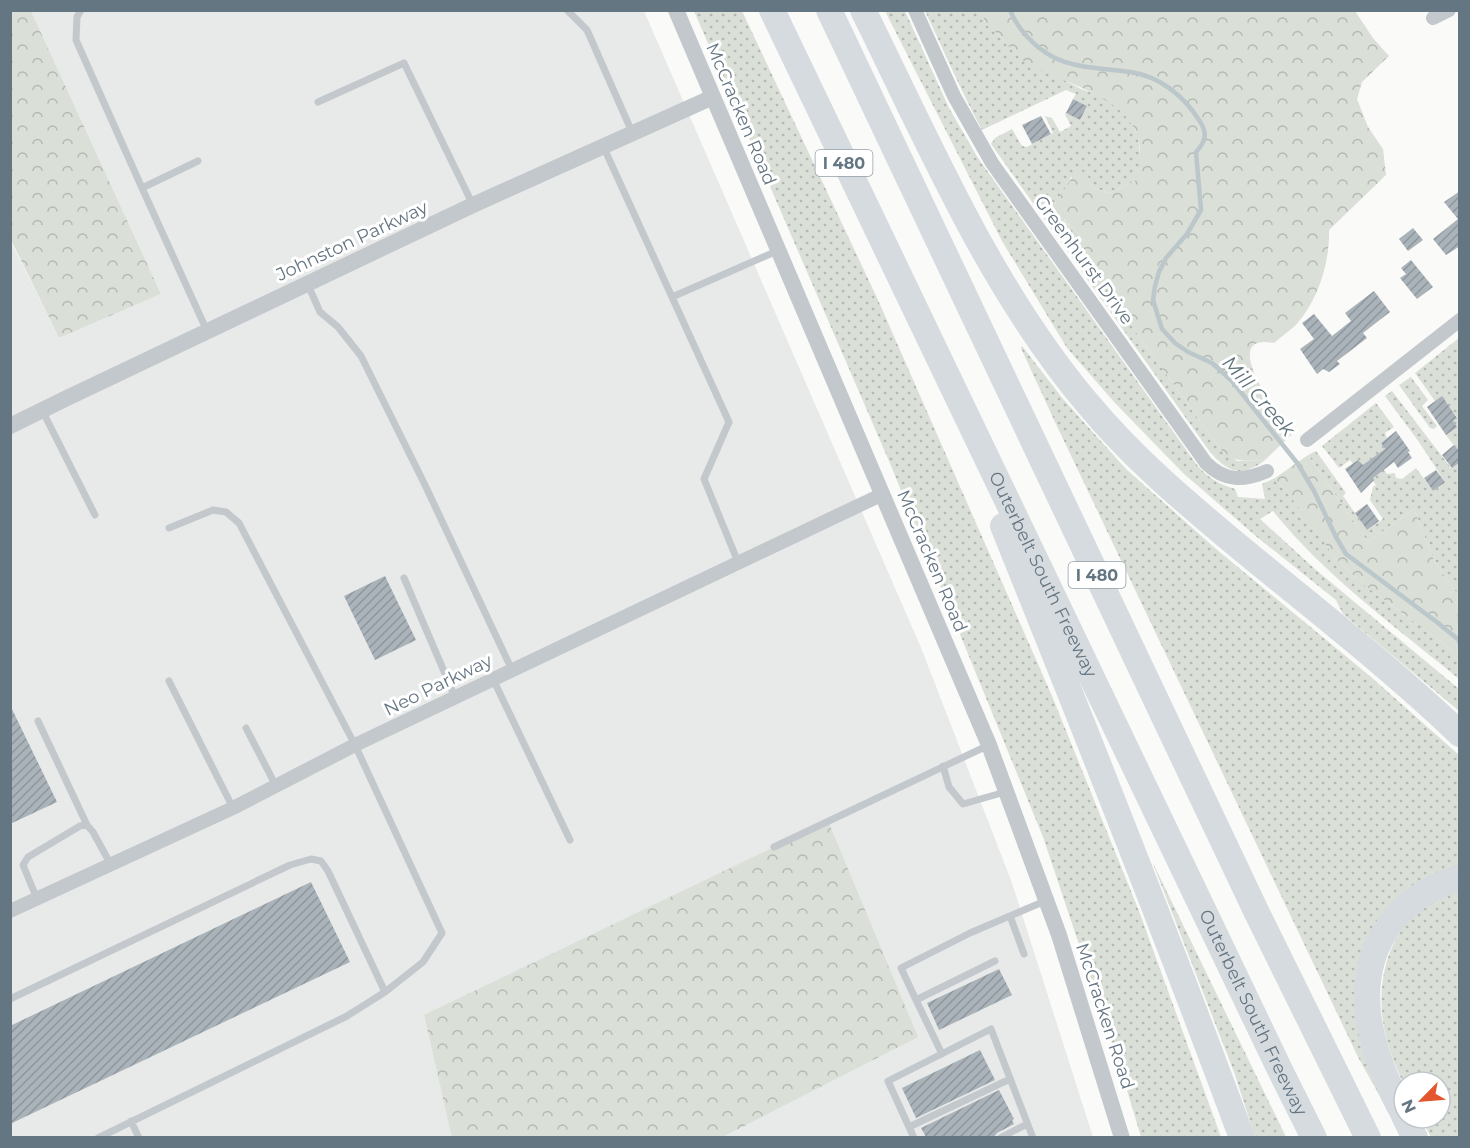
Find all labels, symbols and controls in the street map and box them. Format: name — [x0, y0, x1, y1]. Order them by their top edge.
street label: McCracken Road — [701, 40, 781, 188]
road number: I 480 — [816, 150, 872, 176]
street label: Greenhurst Drive — [1030, 191, 1138, 329]
street label: Johnston Parkway — [272, 196, 431, 286]
water label: Mill Creek — [1218, 351, 1301, 442]
street label: Outerbelt South Freeway — [984, 468, 1102, 681]
street label: McCracken Road — [892, 487, 972, 635]
road number: I 480 — [1068, 562, 1126, 588]
street label: Neo Parkway — [380, 649, 496, 721]
street label: Outerbelt South Freeway — [1194, 906, 1312, 1119]
street label: McCracken Road — [1071, 940, 1139, 1092]
north arrow — [1392, 1070, 1452, 1130]
text: N — [1398, 1096, 1420, 1116]

